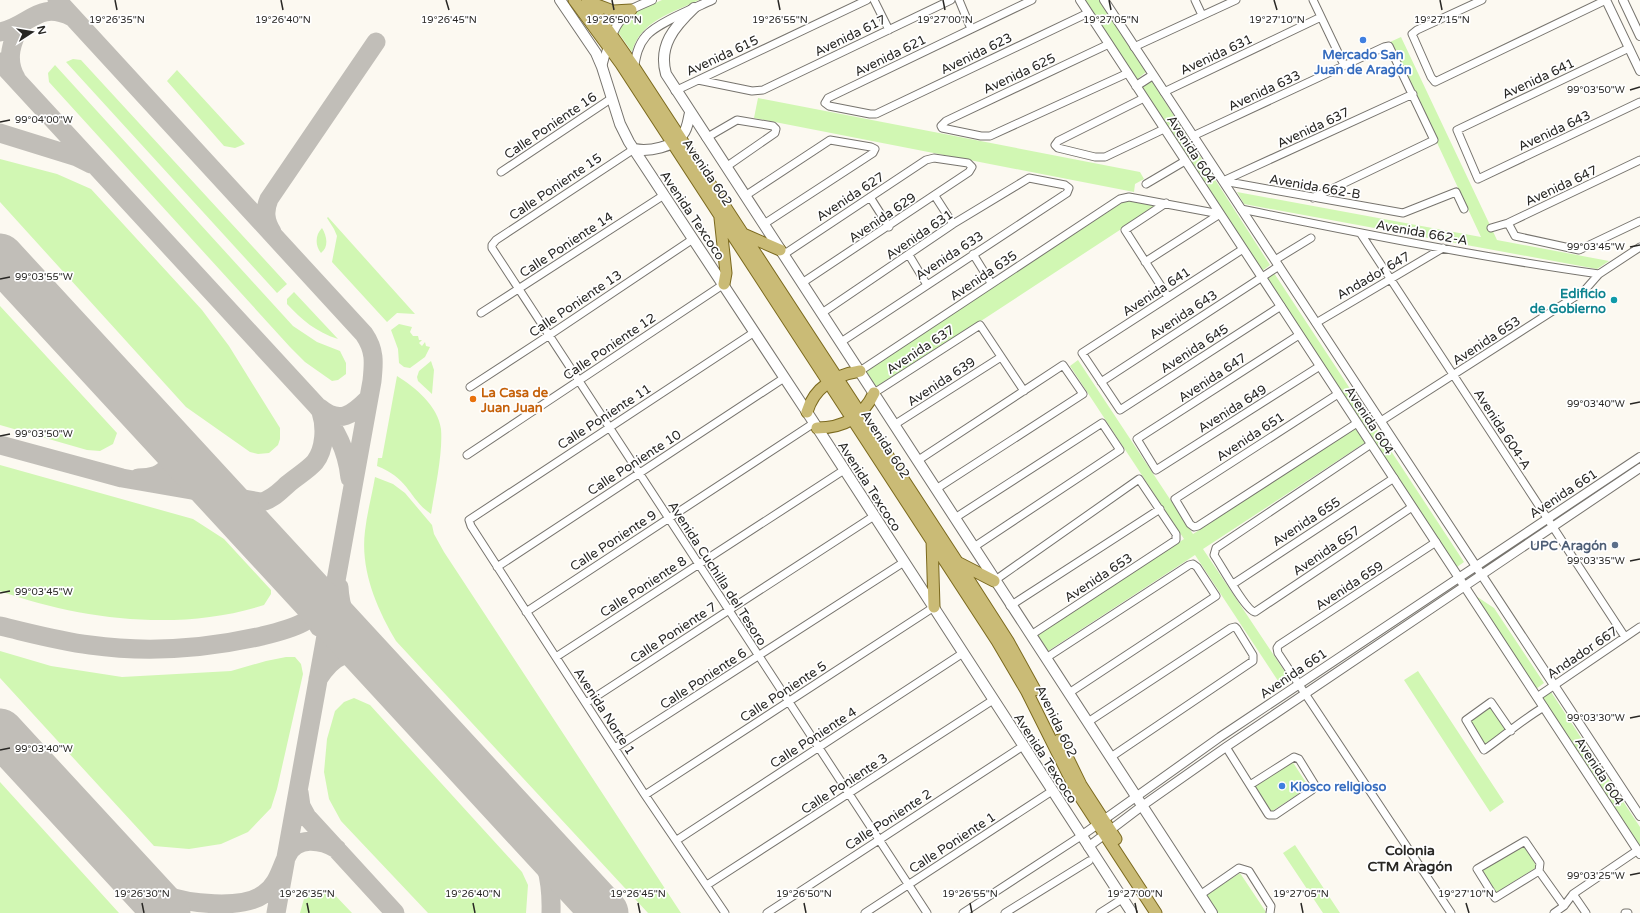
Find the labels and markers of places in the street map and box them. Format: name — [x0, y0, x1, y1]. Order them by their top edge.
marker: Mercado San Juan de Aragón — [1358, 35, 1368, 45]
place label: Mercado San Juan de Aragón — [1313, 47, 1412, 78]
place label: Edificio de Gobierno — [1530, 286, 1606, 317]
marker: Edificio de Gobierno — [1609, 295, 1619, 305]
place label: La Casa de Juan Juan — [480, 385, 549, 416]
marker: La Casa de Juan Juan — [468, 394, 478, 404]
place label: UPC Aragón — [1530, 538, 1607, 554]
marker: UPC Aragón — [1610, 540, 1620, 550]
place label: Kiosco religioso — [1290, 779, 1386, 795]
marker: Kiosco religioso — [1277, 781, 1287, 791]

